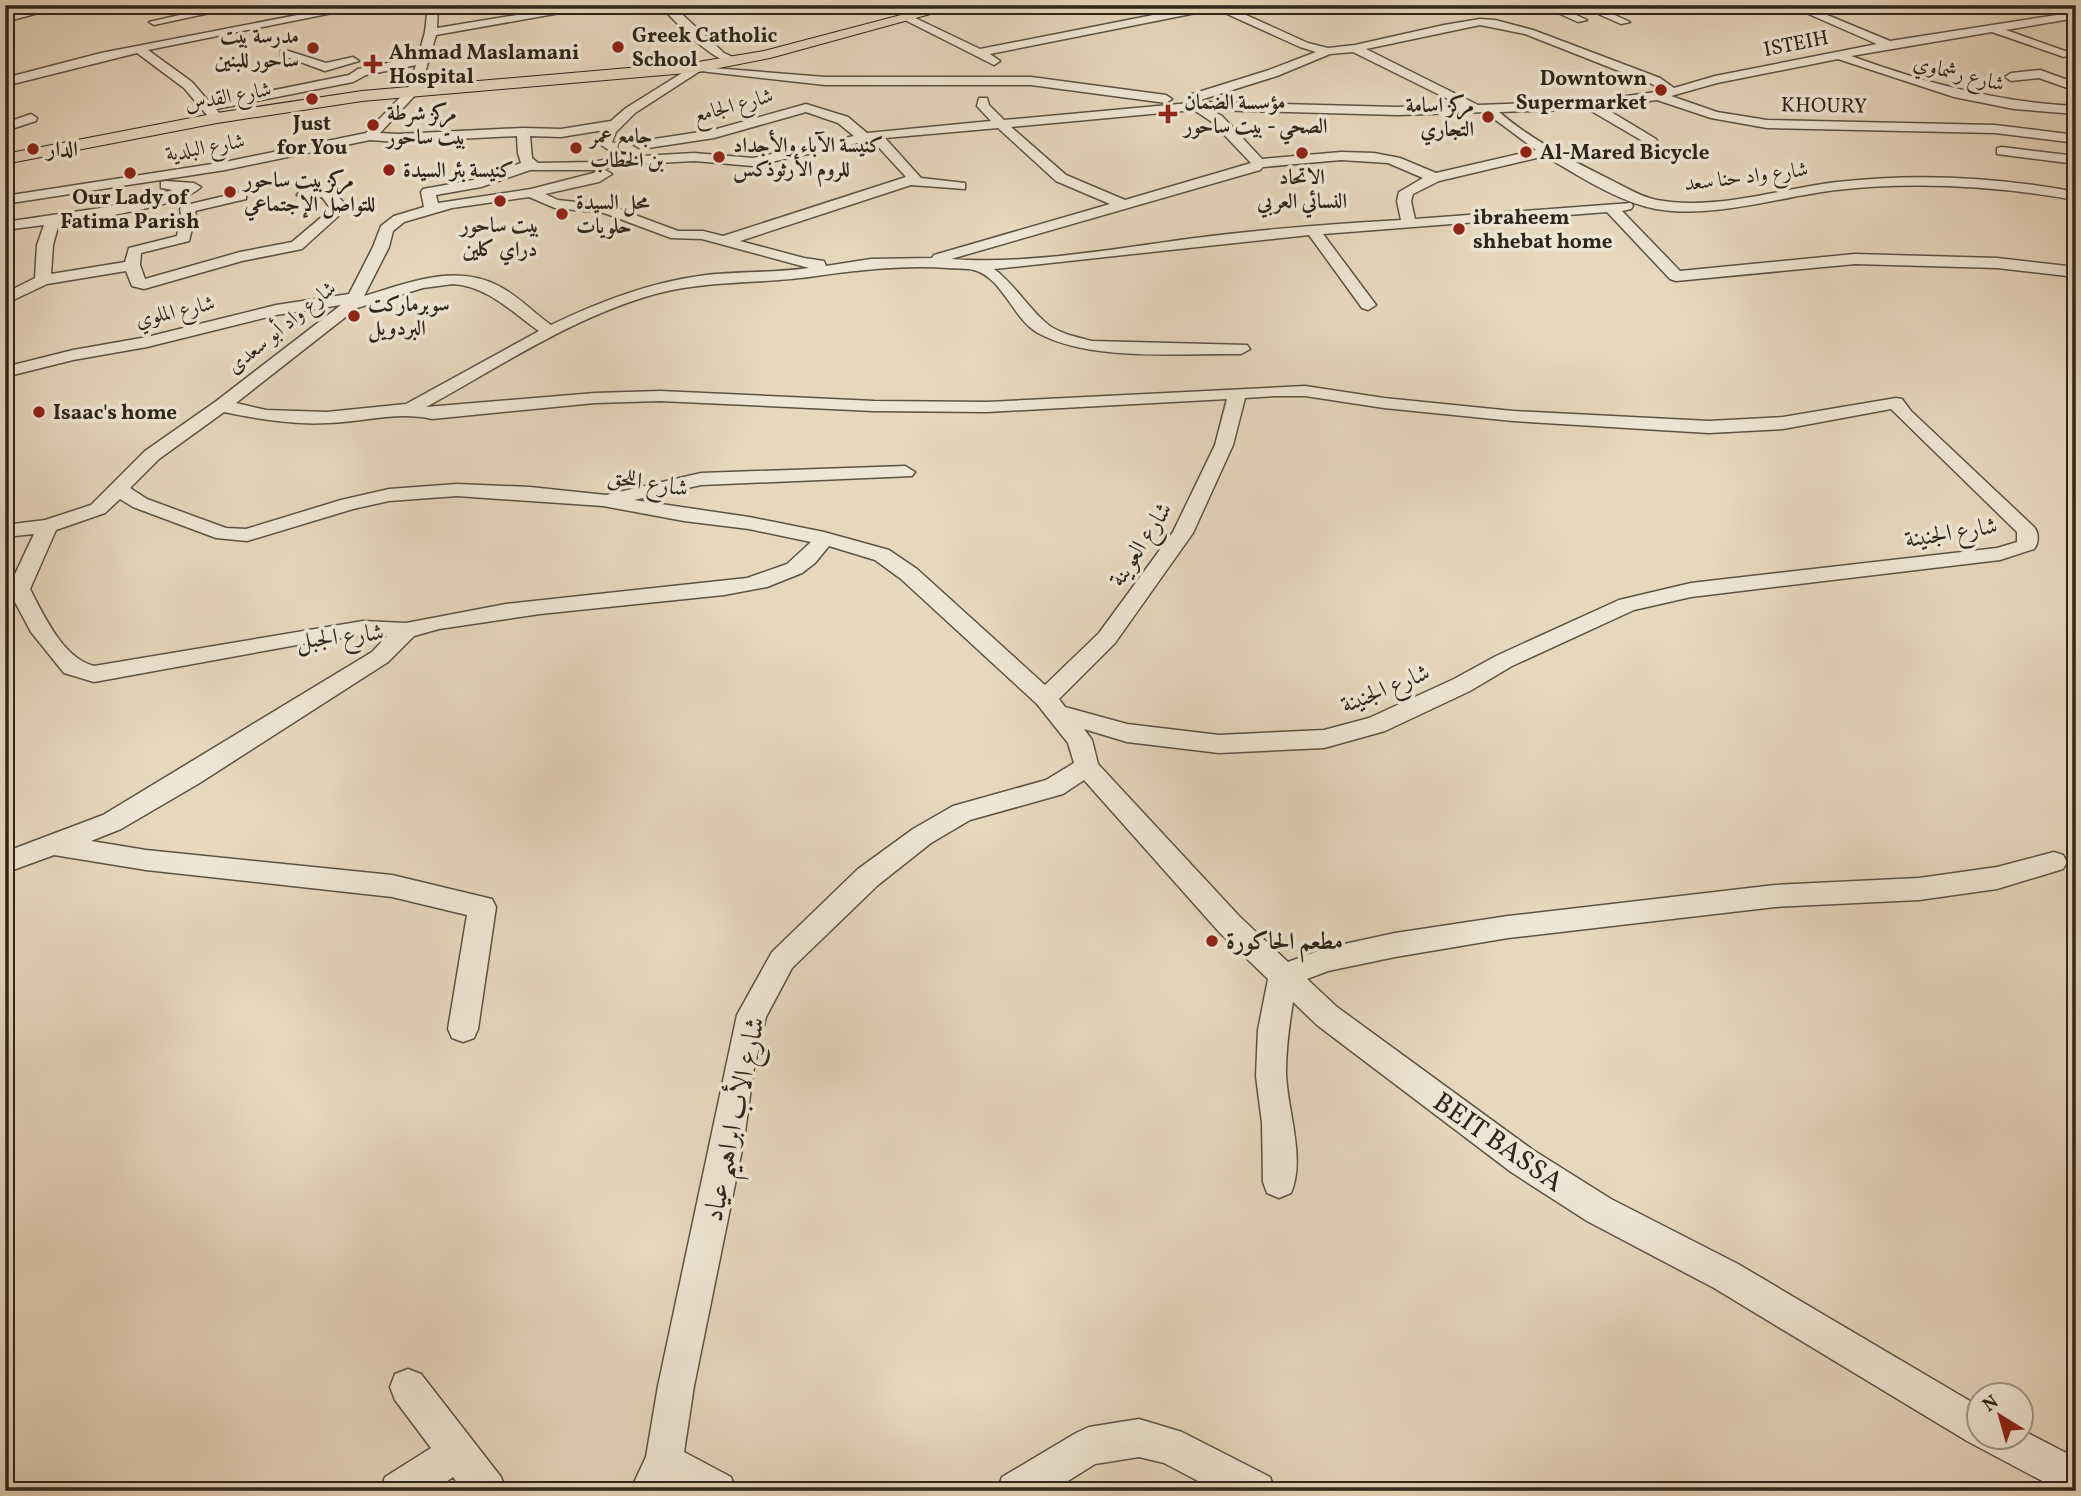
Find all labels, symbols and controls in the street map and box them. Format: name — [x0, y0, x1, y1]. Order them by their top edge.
place label: Greek Catholic School — [632, 22, 777, 75]
place label: مدرسة بيت ساحور للبنين — [215, 23, 299, 76]
street label: ISTEIH — [1761, 24, 1831, 65]
place label: Ahmad Maslamani Hospital — [389, 39, 579, 92]
marker: Greek Catholic School — [610, 39, 626, 55]
marker: مدرسة بيت ساحور للبنين — [305, 40, 321, 56]
street label: شارع رشماوي — [1910, 49, 2007, 102]
marker: Ahmad Maslamani Hospital — [363, 54, 383, 74]
place label: Downtown Supermarket — [1516, 65, 1647, 118]
street label: شارع القدس — [183, 76, 274, 121]
street label: شارع الجامع — [690, 82, 777, 134]
marker: Downtown Supermarket — [1653, 82, 1669, 98]
place label: مؤسسة الضمان الصحي - بيت ساحور — [1182, 89, 1328, 145]
marker: Just for You — [304, 91, 320, 107]
street label: KHOURY — [1781, 91, 1867, 122]
place label: مركز اسامة التجاري — [1406, 92, 1474, 146]
place label: مركز شرطة بيت ساحور — [385, 100, 466, 153]
marker: مؤسسة الضمان الصحي - بيت ساحور — [1158, 104, 1178, 124]
marker: مركز اسامة التجاري — [1480, 109, 1496, 125]
place label: Just for You — [277, 110, 347, 163]
marker: مركز شرطة بيت ساحور — [365, 117, 381, 133]
place label: جامع عمر بن الخطاب — [588, 123, 664, 176]
street label: شارع البلدية — [163, 127, 248, 172]
place label: كنيسة الآباء والأجداد للروم الأرثوذكس — [733, 129, 883, 188]
place label: الدار — [45, 136, 78, 165]
place label: Al-Mared Bicycle — [1540, 139, 1709, 168]
marker: جامع عمر بن الخطاب — [568, 140, 584, 156]
marker: الدار — [25, 141, 41, 157]
marker: Al-Mared Bicycle — [1518, 144, 1534, 160]
marker: الاتحاد النسائي العربي — [1294, 145, 1310, 161]
marker: كنيسة الآباء والأجداد للروم الأرثوذكس — [711, 149, 727, 165]
street label: شارع واد حنا سعد — [1683, 156, 1810, 201]
place label: كنيسة بئر السيدة — [403, 157, 514, 186]
marker: كنيسة بئر السيدة — [381, 162, 397, 178]
place label: الاتحاد النسائي العربي — [1256, 164, 1347, 219]
marker: Our Lady of Fatima Parish — [122, 165, 138, 181]
place label: مركز بيت ساحور للتواصل الإجتماعي — [242, 167, 375, 222]
place label: Our Lady of Fatima Parish — [60, 184, 200, 237]
marker: مركز بيت ساحور للتواصل الإجتماعي — [222, 184, 238, 200]
place label: محل السيدة حلويات — [576, 189, 651, 242]
marker: بيت ساحور دراي كلين — [492, 193, 508, 209]
place label: ibraheem shhebat home — [1473, 204, 1612, 257]
marker: محل السيدة حلويات — [554, 206, 570, 222]
place label: بيت ساحور دراي كلين — [459, 212, 539, 266]
marker: ibraheem shhebat home — [1451, 221, 1467, 237]
street label: شارع واد أبو سعدى — [220, 273, 344, 383]
street label: شارع الملوي — [133, 289, 218, 338]
place label: سوبرماركت البردويل — [368, 291, 450, 344]
marker: سوبرماركت البردويل — [346, 308, 362, 324]
place label: Isaac's home — [53, 399, 177, 428]
marker: Isaac's home — [31, 404, 47, 420]
street label: شارع اللحق — [605, 461, 691, 508]
street label: شارع العوينة — [1102, 496, 1183, 595]
street label: شارع الجنينة — [1902, 510, 2000, 559]
street label: شارع الجبل — [295, 616, 386, 660]
street label: شارع الجنينة — [1336, 657, 1436, 724]
place label: مطعم الحاكورة — [1226, 926, 1343, 963]
marker: مطعم الحاكورة — [1204, 933, 1220, 949]
street label: شارع الأب ابراهيم عياد — [694, 1013, 782, 1227]
street label: BEIT BASSA — [1424, 1084, 1571, 1203]
north arrow — [1966, 1380, 2036, 1450]
text: N — [1978, 1389, 2004, 1419]

